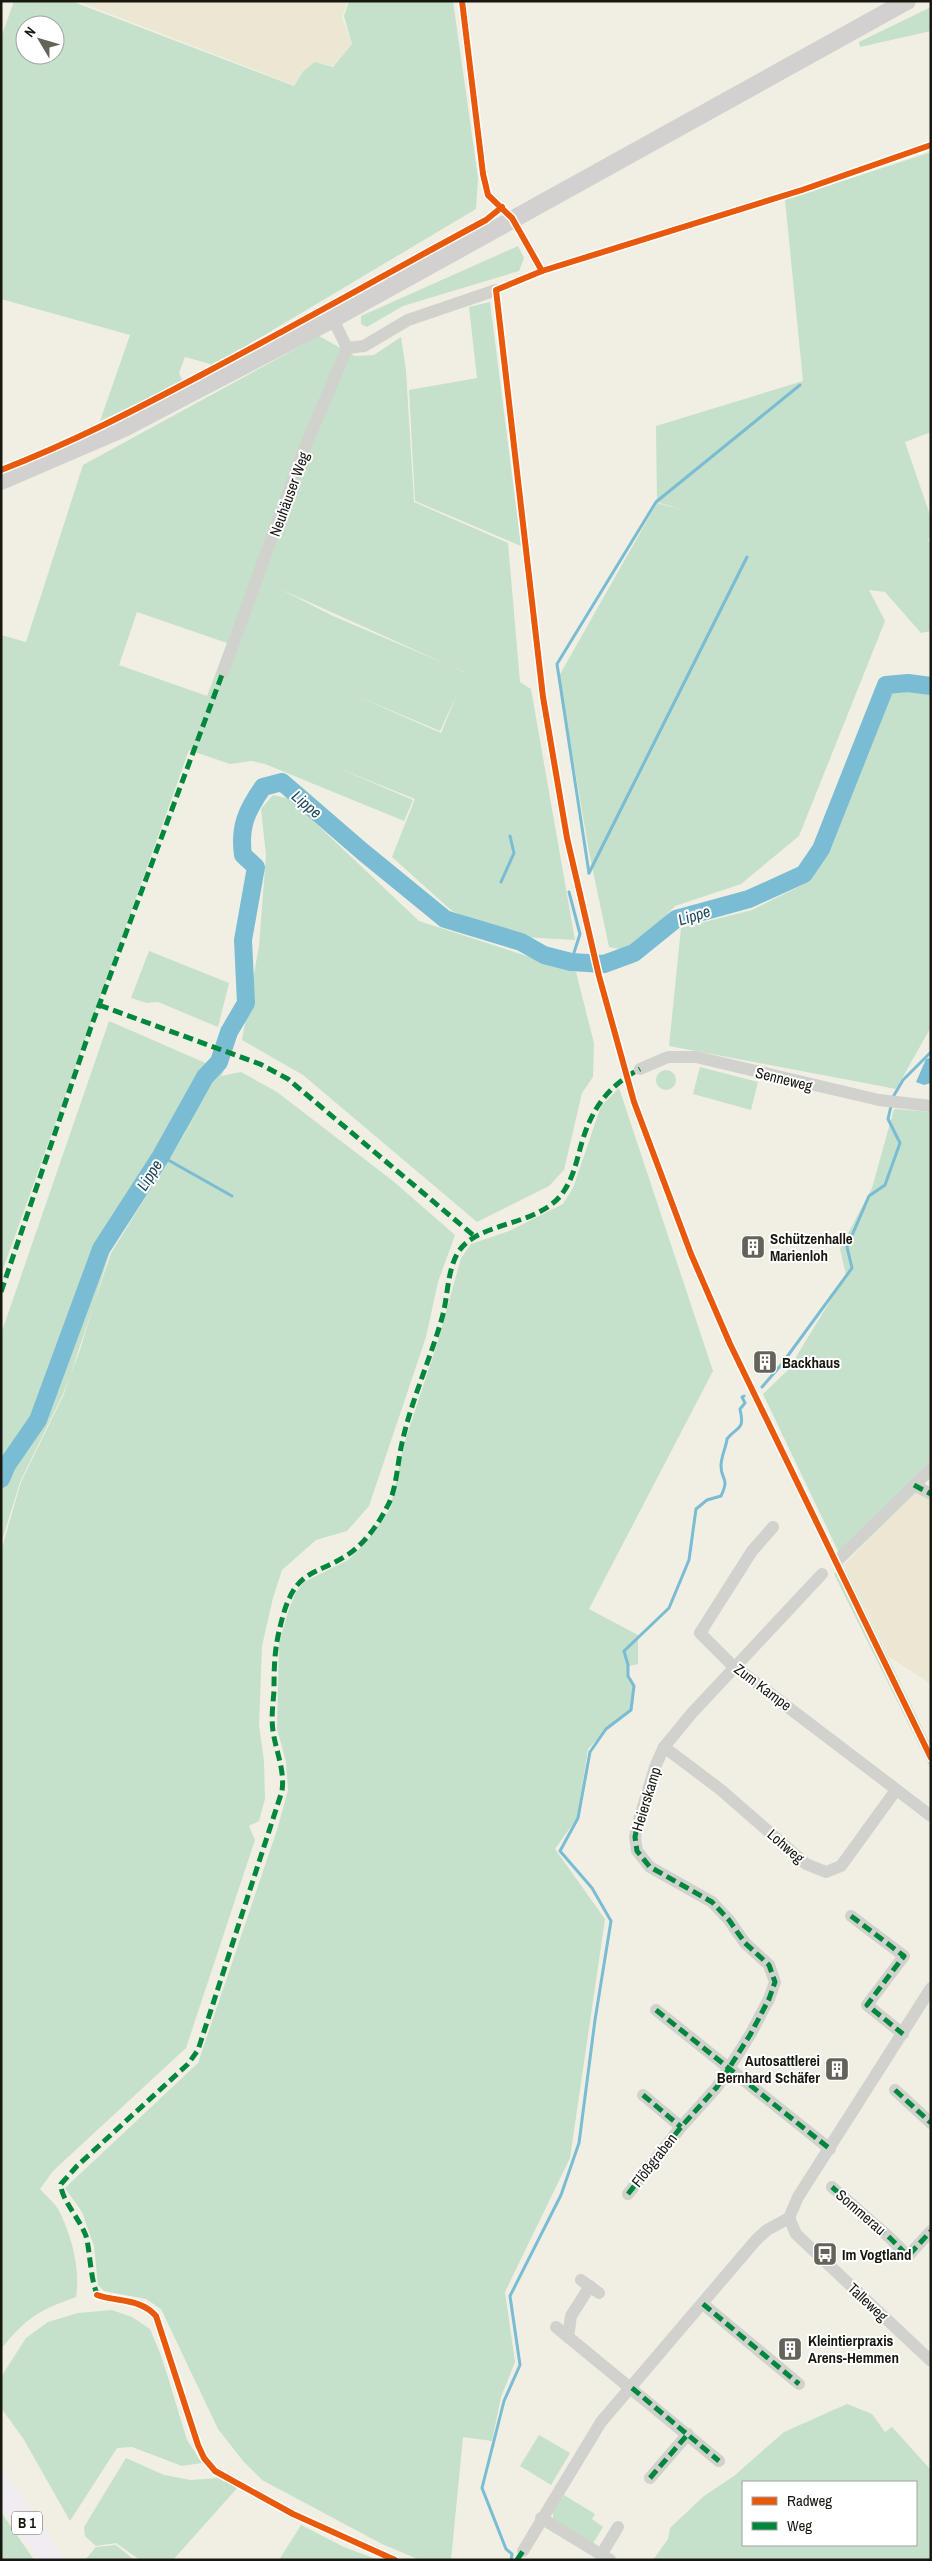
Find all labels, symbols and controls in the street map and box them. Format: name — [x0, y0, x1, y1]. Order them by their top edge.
north arrow — [15, 15, 65, 65]
text: N — [20, 23, 39, 41]
street label: Neuhäuser Weg — [264, 449, 314, 539]
water label: Lippe — [287, 785, 327, 823]
water label: Lippe — [675, 899, 713, 931]
street label: Senneweg — [753, 1062, 815, 1096]
water label: Lippe — [131, 1155, 167, 1195]
place label: Schützenhalle Marienloh — [770, 1228, 853, 1266]
building icon: Schützenhalle Marienloh — [740, 1234, 766, 1260]
building icon: Backhaus — [752, 1349, 778, 1375]
place label: Backhaus — [782, 1352, 840, 1373]
street label: Zum Kampe — [730, 1658, 796, 1716]
street label: Heierskamp — [626, 1764, 666, 1834]
street label: Lohweg — [763, 1824, 809, 1868]
place label: Autosattlerei Bernhard Schäfer — [717, 2050, 820, 2088]
building icon: Autosattlerei Bernhard Schäfer — [824, 2056, 850, 2082]
street label: Flößgraben — [626, 2129, 682, 2191]
street label: Sommerau — [831, 2184, 891, 2240]
bus stop icon: Im Vogtland — [812, 2241, 838, 2267]
place label: Im Vogtland — [842, 2244, 912, 2265]
street label: Talleweg — [843, 2278, 893, 2326]
place label: Kleintierpraxis Arens-Hemmen — [808, 2330, 899, 2368]
building icon: Kleintierpraxis Arens-Hemmen — [777, 2336, 803, 2362]
legend — [742, 2481, 917, 2546]
text: Radweg — [787, 2490, 832, 2511]
road number: B 1 — [12, 2512, 42, 2534]
text: Weg — [787, 2515, 812, 2536]

